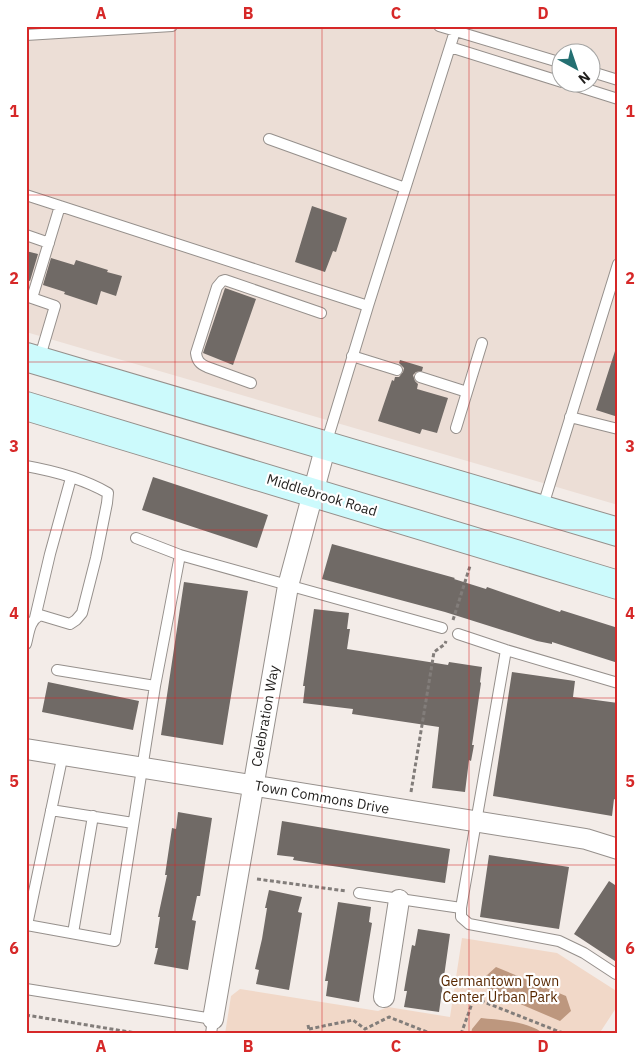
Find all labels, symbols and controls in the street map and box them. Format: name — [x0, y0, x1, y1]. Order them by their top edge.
text: A — [96, 3, 107, 23]
text: B — [243, 3, 254, 23]
text: C — [391, 3, 401, 23]
text: D — [537, 3, 549, 23]
north arrow — [552, 42, 602, 92]
text: N — [575, 68, 594, 88]
text: 1 — [9, 101, 19, 121]
text: 1 — [625, 101, 635, 121]
text: 2 — [9, 268, 19, 288]
text: 2 — [625, 268, 635, 288]
text: 3 — [9, 436, 19, 456]
text: 3 — [625, 436, 635, 456]
street label: Middlebrook Road — [265, 470, 379, 520]
text: 4 — [9, 603, 19, 623]
text: 4 — [625, 603, 635, 623]
street label: Celebration Way — [247, 664, 283, 768]
text: 5 — [9, 771, 19, 791]
text: 5 — [625, 771, 635, 791]
street label: Town Commons Drive — [253, 776, 391, 818]
text: 6 — [9, 938, 19, 958]
text: 6 — [625, 938, 635, 958]
park label: Germantown Town Center Urban Park — [441, 972, 559, 1006]
text: A — [96, 1036, 107, 1056]
text: B — [243, 1036, 254, 1056]
text: C — [391, 1036, 401, 1056]
text: D — [537, 1036, 549, 1056]

